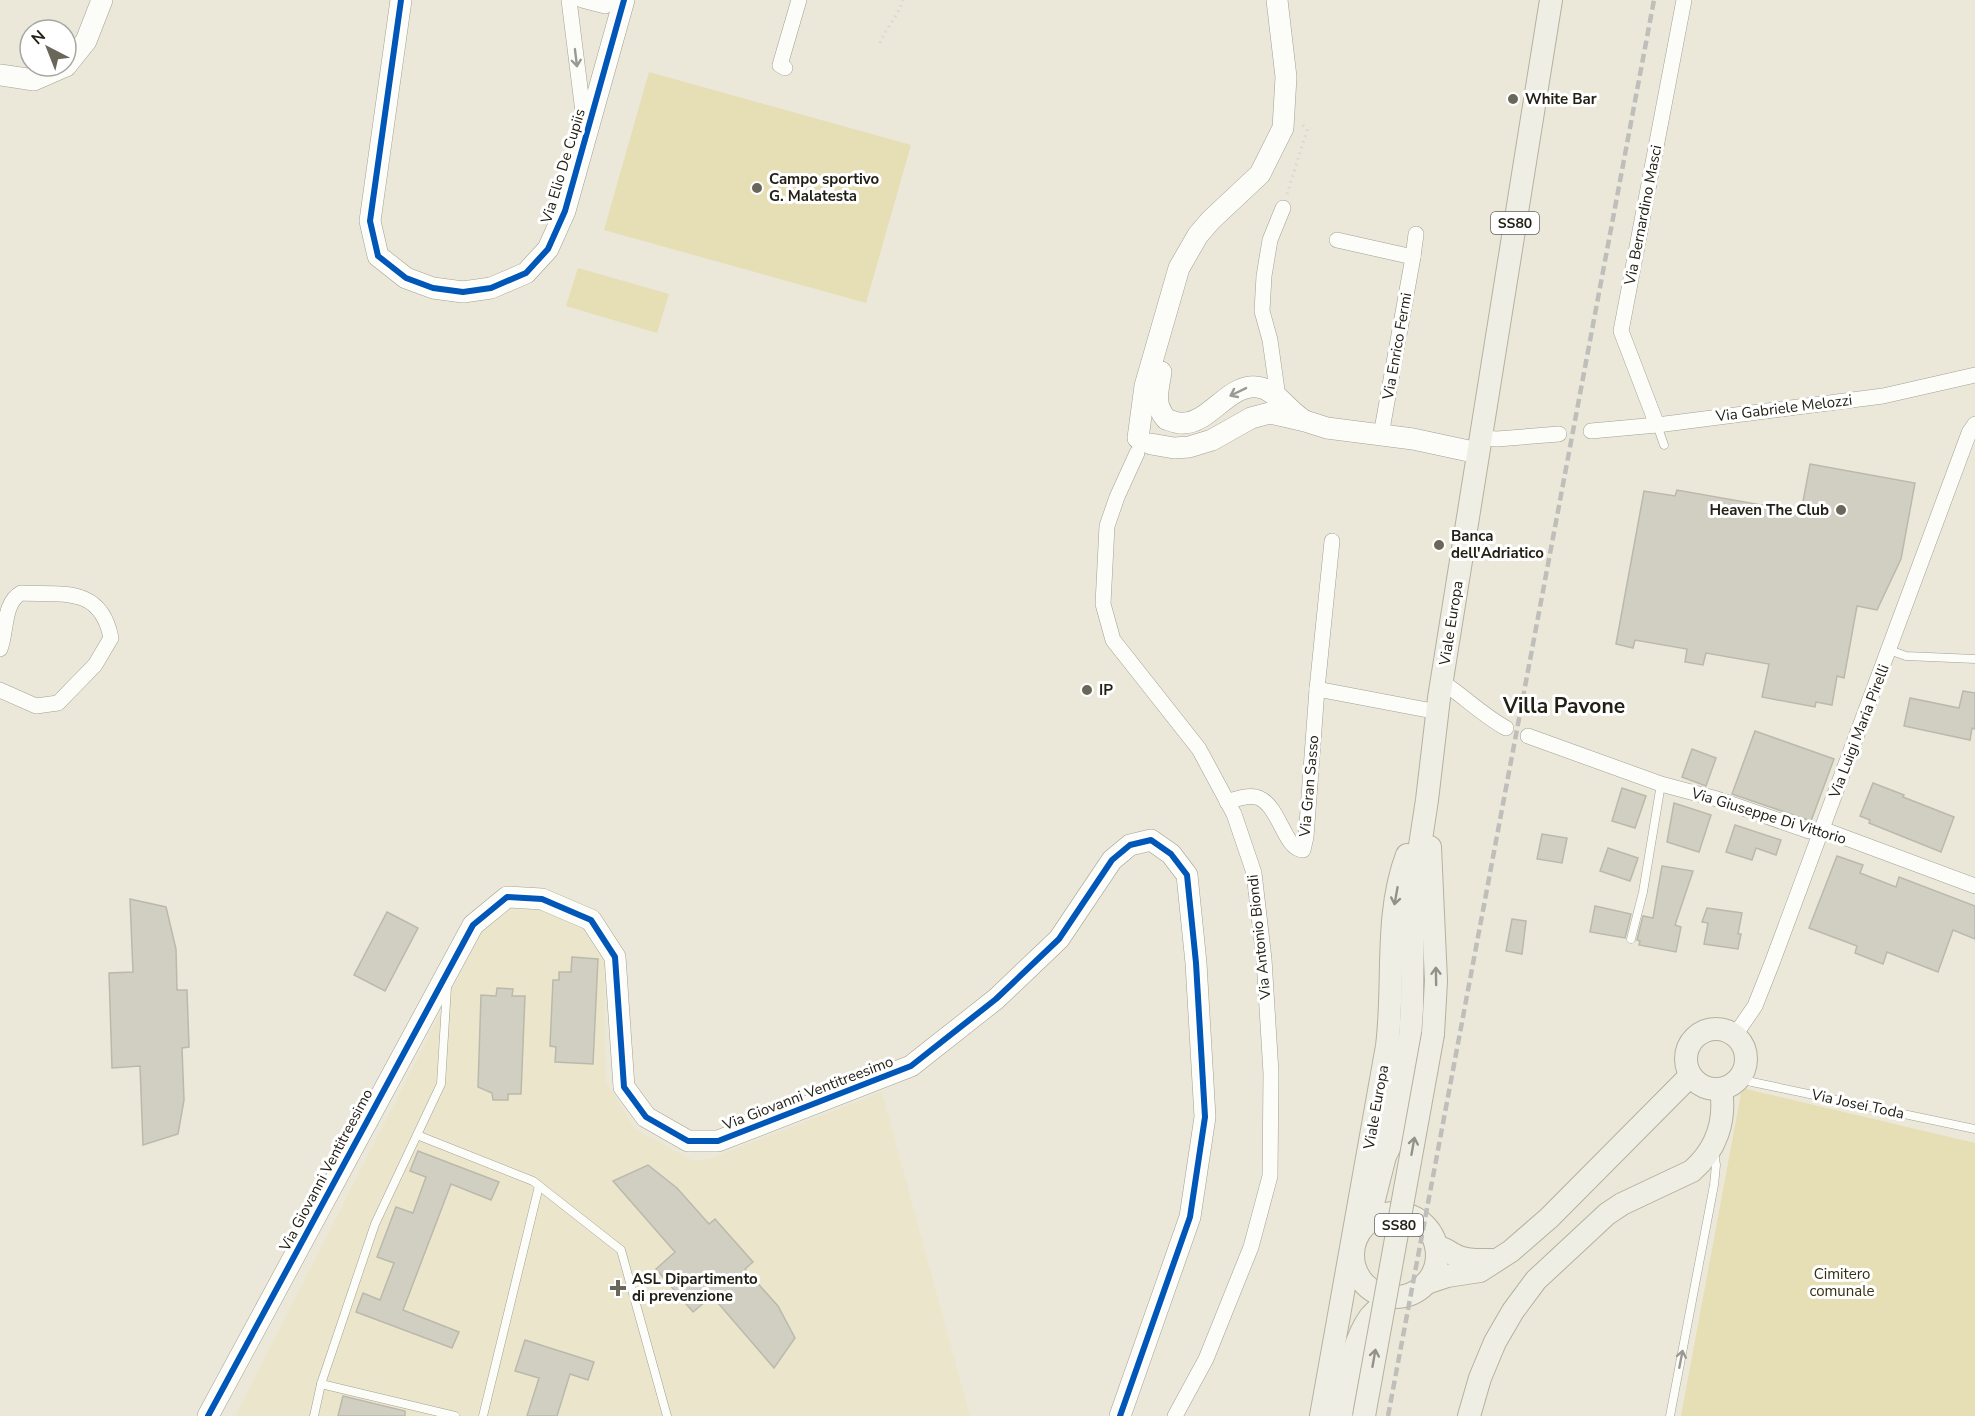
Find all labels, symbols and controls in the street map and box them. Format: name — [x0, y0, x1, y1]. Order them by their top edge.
north arrow — [18, 18, 78, 78]
text: N — [27, 25, 50, 50]
one-way arrow — [571, 48, 582, 67]
place label: White Bar — [1525, 89, 1597, 109]
marker: White Bar — [1506, 92, 1520, 106]
street label: Via Elio De Cupiis — [536, 106, 590, 227]
street label: Via Bernardino Masci — [1619, 143, 1666, 288]
place label: Campo sportivo G. Malatesta — [769, 169, 880, 206]
marker: Campo sportivo G. Malatesta — [750, 181, 764, 195]
road number: SS80 — [1491, 212, 1539, 234]
street label: Via Enrico Fermi — [1378, 291, 1416, 402]
one-way arrow — [1230, 386, 1248, 398]
street label: Via Gabriele Melozzi — [1714, 390, 1853, 426]
place label: Heaven The Club — [1710, 500, 1829, 520]
marker: Heaven The Club — [1834, 503, 1848, 517]
place label: Banca dell'Adriatico — [1451, 526, 1544, 563]
marker: Banca dell'Adriatico — [1432, 538, 1446, 552]
street label: Viale Europa — [1434, 579, 1468, 668]
street label: Via Luigi Maria Pirelli — [1824, 661, 1894, 802]
place label: IP — [1099, 680, 1113, 700]
marker: IP — [1080, 683, 1094, 697]
district label: Villa Pavone — [1502, 692, 1625, 720]
street label: Via Gran Sasso — [1295, 734, 1323, 839]
street label: Via Giuseppe Di Vittorio — [1688, 783, 1849, 849]
street label: Via Antonio Biondi — [1242, 874, 1276, 1001]
one-way arrow — [1390, 885, 1401, 905]
one-way arrow — [1430, 966, 1441, 986]
street label: Via Giovanni Ventitreesimo — [719, 1051, 896, 1135]
street label: Viale Europa — [1359, 1063, 1393, 1152]
street label: Via Josei Toda — [1809, 1084, 1906, 1124]
street label: Via Giovanni Ventitreesimo — [274, 1085, 377, 1256]
one-way arrow — [1408, 1137, 1419, 1156]
road number: SS80 — [1375, 1214, 1423, 1236]
park label: Cimitero comunale — [1809, 1264, 1875, 1301]
place label: ASL Dipartimento di prevenzione — [632, 1269, 758, 1306]
marker: ASL Dipartimento di prevenzione — [609, 1279, 627, 1297]
one-way arrow — [1369, 1349, 1380, 1369]
one-way arrow — [1676, 1349, 1687, 1369]

